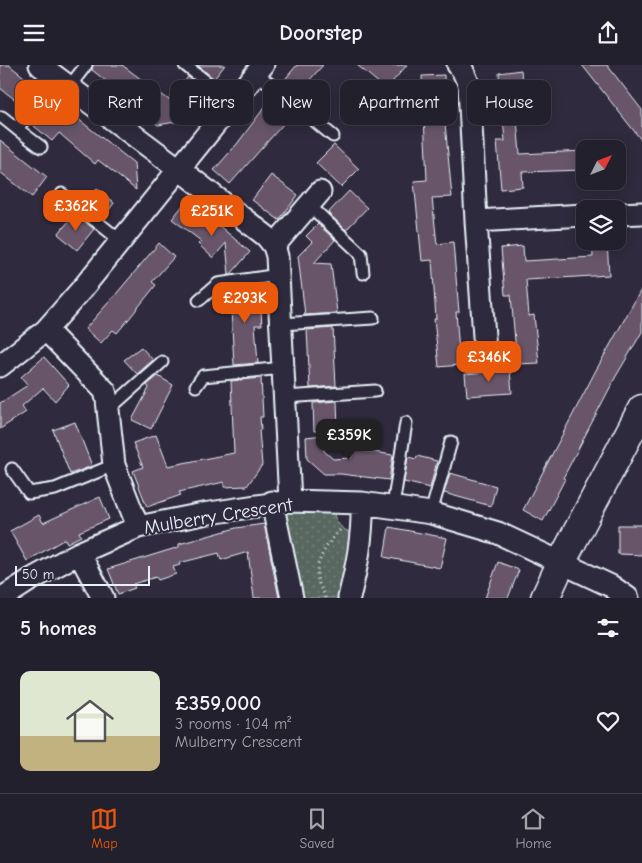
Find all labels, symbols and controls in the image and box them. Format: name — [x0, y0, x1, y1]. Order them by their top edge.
icon: menu — [20, 19, 48, 47]
icon: share — [594, 19, 622, 47]
text: Doorstep — [279, 20, 363, 46]
chip: Buy — [15, 80, 79, 125]
chip: Rent — [89, 80, 160, 125]
chip: Filters — [170, 80, 253, 125]
chip: New — [263, 80, 330, 125]
chip: Apartment — [340, 80, 457, 125]
chip: House — [467, 80, 551, 125]
north arrow — [576, 140, 626, 190]
map controls — [576, 140, 626, 250]
pin: £362K — [41, 189, 111, 232]
pin: £251K — [177, 195, 247, 237]
text: £362K — [54, 197, 98, 215]
button: layers — [576, 200, 626, 250]
text: £251K — [191, 202, 233, 220]
pin: £293K — [210, 281, 280, 324]
text: £293K — [223, 289, 267, 307]
pin: £346K — [454, 341, 524, 383]
text: £346K — [467, 348, 511, 366]
pin: £359K — [314, 419, 384, 461]
text: £359K — [327, 426, 371, 444]
street label: Mulberry Crescent — [142, 493, 295, 539]
scale bar — [15, 563, 150, 586]
text: 50 m — [22, 566, 54, 583]
icon: filters — [594, 614, 622, 642]
text: 5 homes — [20, 616, 97, 640]
icon: home — [60, 691, 120, 751]
text: £359,000 — [175, 691, 261, 715]
icon: heart — [594, 707, 622, 735]
text: 3 rooms · 104 m² — [175, 715, 291, 733]
text: Mulberry Crescent — [175, 733, 302, 751]
tab: Map — [90, 805, 118, 852]
tab: Saved — [299, 805, 334, 852]
tab: Home — [515, 805, 552, 852]

